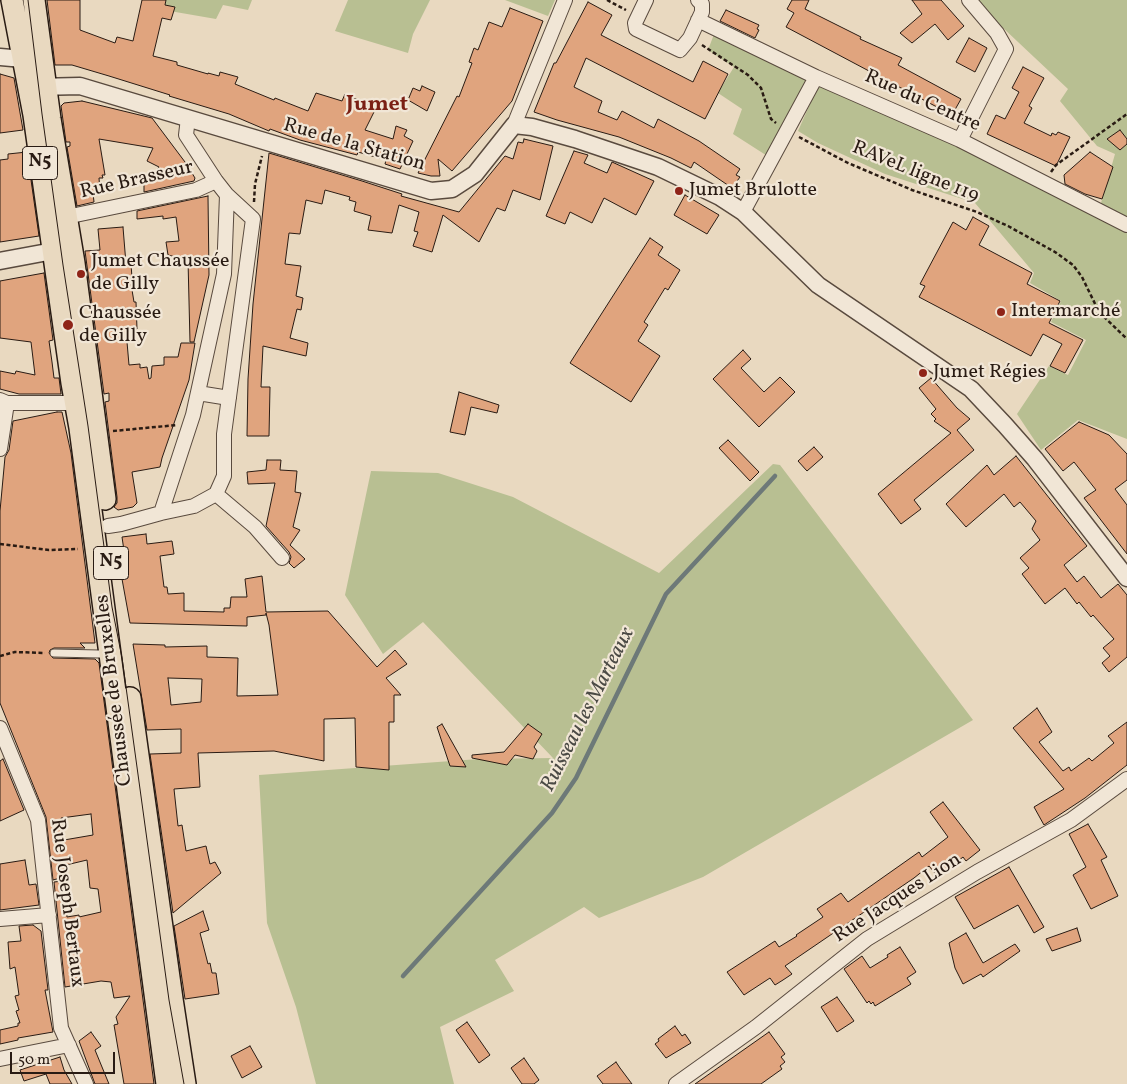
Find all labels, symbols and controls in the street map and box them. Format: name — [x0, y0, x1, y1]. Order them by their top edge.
street label: Rue du Centre — [860, 66, 984, 138]
district label: Jumet — [346, 93, 408, 119]
street label: Rue de la Station — [280, 114, 428, 178]
street label: RAVeL ligne 119 — [848, 137, 982, 209]
road number: N5 — [22, 146, 58, 180]
street label: Rue Brasseur — [78, 156, 196, 206]
place label: Jumet Brulotte — [689, 179, 817, 203]
marker: Jumet Brulotte — [673, 185, 685, 197]
place label: Jumet Chaussée de Gilly — [91, 250, 229, 297]
marker: Jumet Chaussée de Gilly — [75, 268, 87, 280]
place label: Intermarché — [1011, 300, 1121, 324]
place label: Chaussée de Gilly — [79, 302, 161, 349]
marker: Intermarché — [995, 306, 1007, 318]
marker: Chaussée de Gilly — [61, 318, 75, 332]
place label: Jumet Régies — [933, 361, 1046, 385]
marker: Jumet Régies — [917, 367, 929, 379]
road number: N5 — [94, 546, 128, 580]
street label: Chaussée de Bruxelles — [91, 593, 139, 787]
water label: Ruisseau les Marteaux — [537, 624, 641, 796]
street label: Rue Joseph Bertaux — [44, 817, 88, 989]
street label: Rue Jacques Lion — [829, 849, 967, 949]
scale bar — [12, 1042, 118, 1074]
text: 50 m — [18, 1050, 50, 1071]

